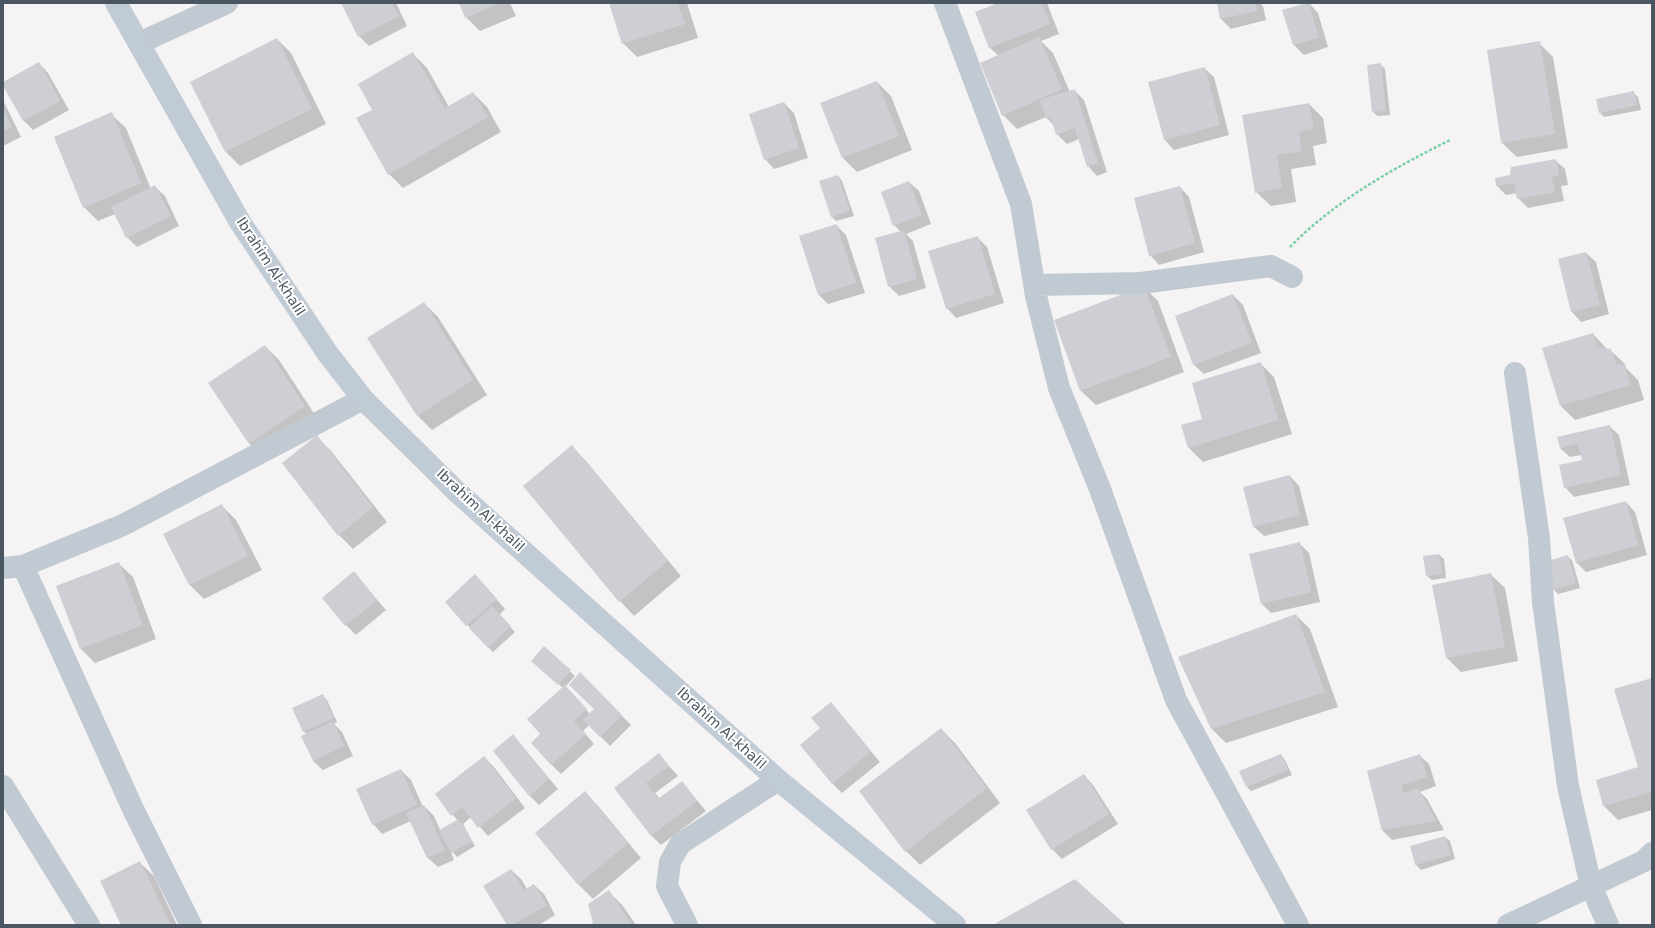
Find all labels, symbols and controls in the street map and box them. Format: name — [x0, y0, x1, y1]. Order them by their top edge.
street label: Ibrahim Al-khalil — [232, 215, 308, 319]
street label: Ibrahim Al-khalil — [433, 466, 527, 556]
street label: Ibrahim Al-khalil — [673, 685, 769, 773]

